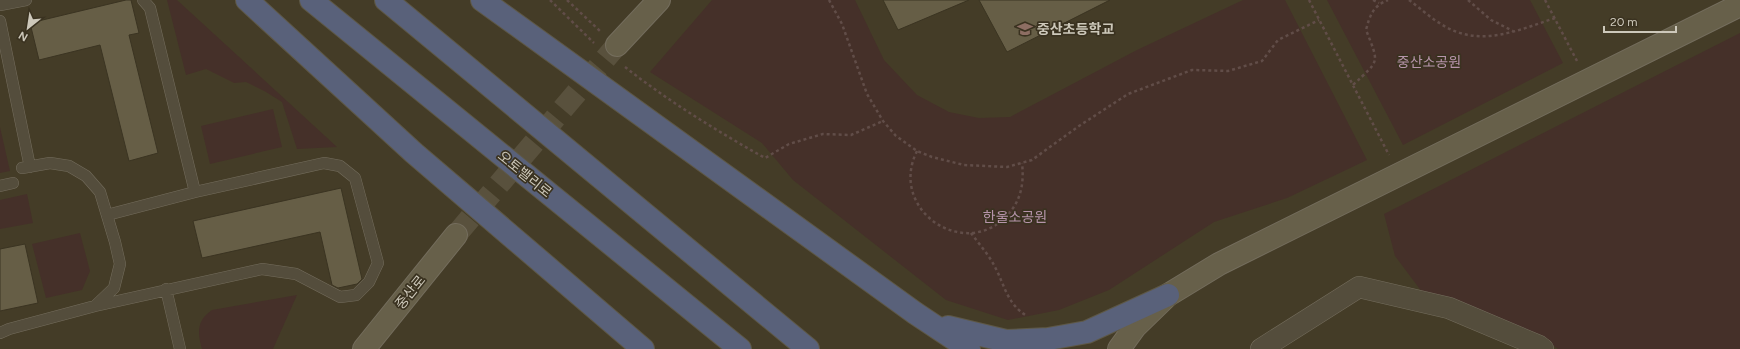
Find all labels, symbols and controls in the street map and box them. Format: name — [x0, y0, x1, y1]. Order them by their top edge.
north arrow — [8, 8, 48, 48]
scale bar — [1604, 8, 1676, 34]
text: 20 m — [1610, 15, 1638, 29]
school or university icon: 중산초등학교 — [1016, 20, 1034, 38]
place label: 중산초등학교 — [1037, 21, 1114, 38]
text: N — [16, 28, 30, 44]
park label: 중산소공원 — [1397, 54, 1461, 71]
street label: 오토밸리로 — [494, 148, 555, 201]
park label: 한울소공원 — [983, 209, 1047, 226]
street label: 중산로 — [392, 272, 429, 313]

